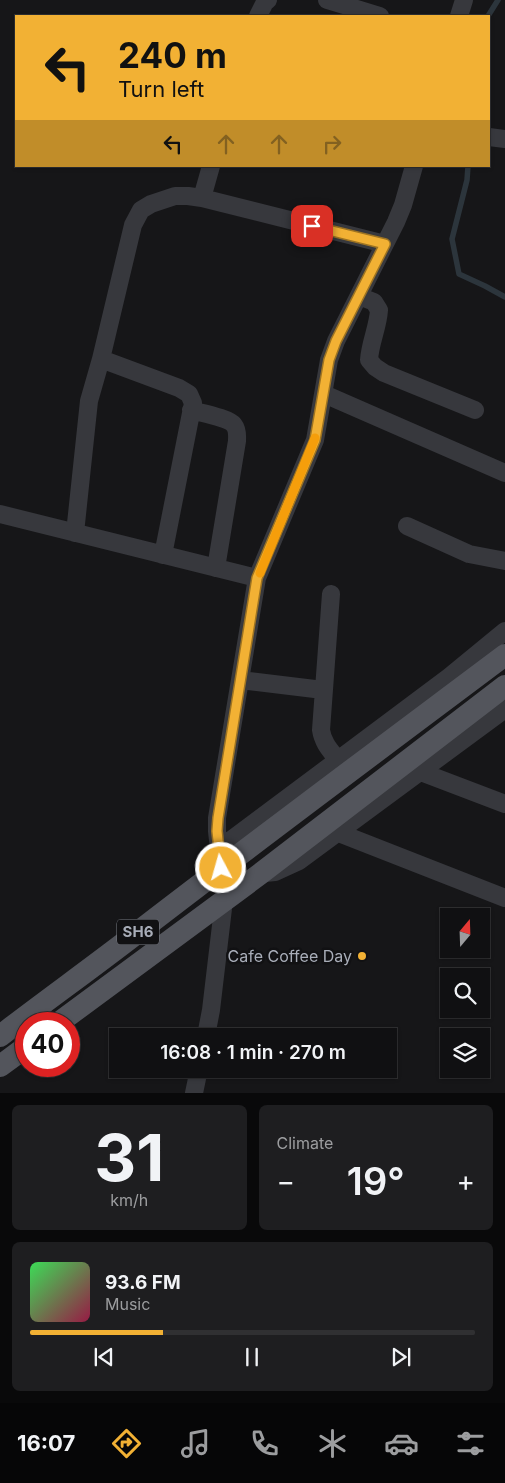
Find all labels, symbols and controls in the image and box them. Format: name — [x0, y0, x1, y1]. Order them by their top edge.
text: 240 m — [118, 34, 227, 76]
icon: left — [35, 35, 100, 100]
text: Turn left — [118, 76, 204, 102]
icon: left — [159, 130, 187, 158]
icon: ahead — [212, 130, 240, 158]
icon: ahead — [265, 130, 293, 158]
icon: right — [318, 130, 346, 158]
pin — [291, 205, 333, 247]
icon: arrive — [298, 212, 326, 240]
position arrow — [194, 841, 246, 893]
north arrow — [440, 908, 490, 958]
map controls — [440, 908, 490, 1078]
road number: SH6 — [117, 920, 159, 944]
place label: Cafe Coffee Day — [228, 946, 352, 966]
marker: Cafe Coffee Day — [356, 950, 368, 962]
button: search — [440, 968, 490, 1018]
speed limit sign: 40 — [15, 1012, 80, 1077]
button: layers — [440, 1028, 490, 1078]
text: 16:08 · 1 min · 270 m — [160, 1041, 346, 1064]
text: 31 — [94, 1118, 164, 1197]
text: Climate — [277, 1133, 333, 1153]
text: 19° — [347, 1158, 405, 1204]
text: − — [277, 1164, 295, 1198]
text: + — [456, 1164, 475, 1198]
text: km/h — [110, 1190, 148, 1210]
text: 93.6 FM — [105, 1271, 181, 1294]
text: Music — [105, 1294, 150, 1314]
icon: previous — [90, 1343, 118, 1371]
icon: pause — [238, 1343, 266, 1371]
icon: next — [387, 1343, 415, 1371]
icon: directions — [109, 1426, 144, 1461]
icon: music — [178, 1426, 213, 1461]
icon: phone — [247, 1426, 282, 1461]
icon: climate — [315, 1426, 350, 1461]
icon: car — [384, 1426, 419, 1461]
icon: filters — [453, 1426, 488, 1461]
text: 16:07 — [17, 1430, 75, 1456]

